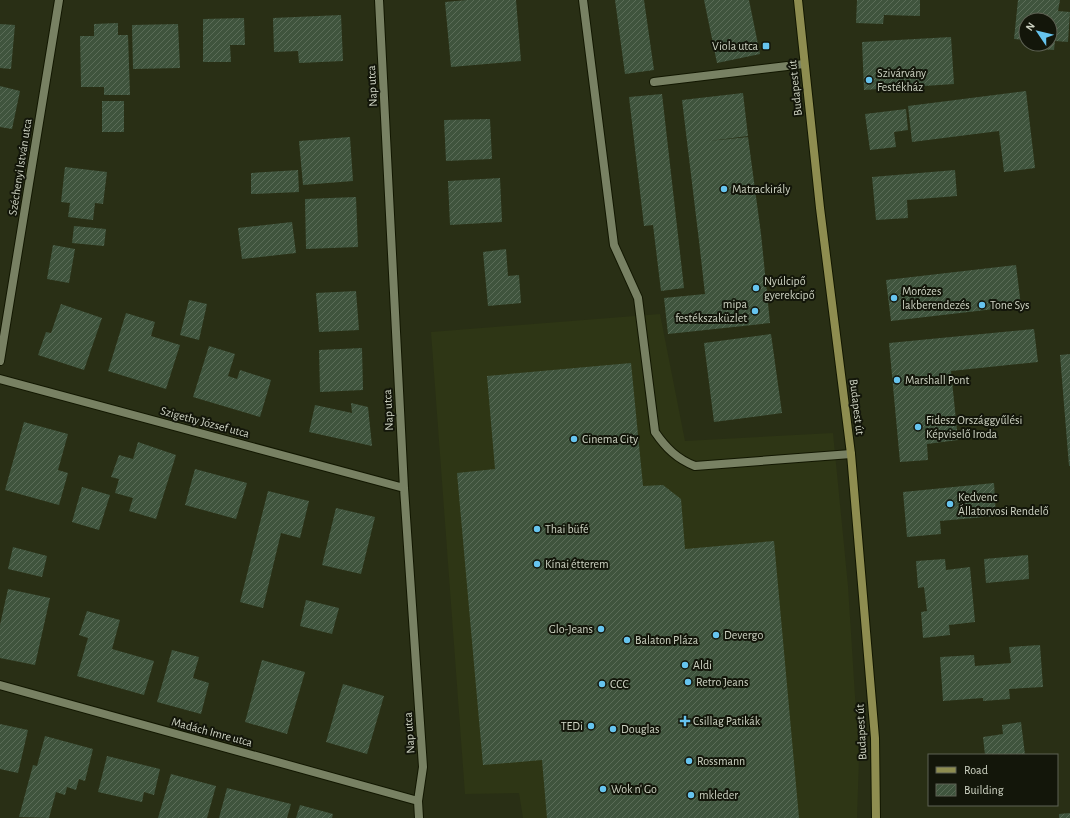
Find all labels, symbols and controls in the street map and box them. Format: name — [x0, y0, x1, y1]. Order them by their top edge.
north arrow — [1018, 12, 1058, 52]
text: N — [1024, 20, 1037, 33]
place label: Viola utca — [712, 40, 758, 52]
marker: Viola utca — [761, 41, 771, 51]
street label: Budapest út — [786, 59, 804, 117]
street label: Nap utca — [365, 65, 379, 107]
place label: Szivárvány Festékház — [877, 67, 926, 93]
marker: Szivárvány Festékház — [864, 75, 874, 85]
street label: Széchenyi István utca — [6, 117, 35, 216]
place label: Matrackirály — [732, 183, 790, 196]
marker: Matrackirály — [719, 184, 729, 194]
place label: Nyúlcipő gyerekcipő — [764, 275, 815, 302]
marker: Nyúlcipő gyerekcipő — [751, 283, 761, 293]
place label: Morózes lakberendezés — [902, 285, 970, 311]
marker: Morózes lakberendezés — [889, 293, 899, 303]
place label: mipa festékszaküzlet — [675, 298, 747, 324]
place label: Tone Sys — [990, 299, 1030, 312]
marker: Tone Sys — [977, 300, 987, 310]
marker: mipa festékszaküzlet — [750, 306, 760, 316]
place label: Marshall Pont — [905, 374, 969, 386]
marker: Marshall Pont — [892, 375, 902, 385]
street label: Budapest út — [848, 378, 866, 436]
street label: Nap utca — [381, 389, 395, 431]
street label: Szigethy József utca — [159, 404, 251, 441]
place label: Fidesz Országgyűlési Képviselő Iroda — [926, 414, 1022, 440]
marker: Fidesz Országgyűlési Képviselő Iroda — [913, 422, 923, 432]
place label: Cinema City — [582, 433, 638, 446]
marker: Cinema City — [569, 434, 579, 444]
place label: Kedvenc Állatorvosi Rendelő — [958, 491, 1049, 517]
marker: Kedvenc Állatorvosi Rendelő — [945, 499, 955, 509]
place label: Thai büfé — [545, 523, 589, 535]
marker: Thai büfé — [532, 524, 542, 534]
place label: Kínai étterem — [545, 558, 609, 570]
marker: Kínai étterem — [532, 559, 542, 569]
place label: Glo-Jeans — [549, 623, 593, 635]
marker: Glo-Jeans — [596, 624, 606, 634]
place label: Devergo — [724, 629, 763, 641]
marker: Devergo — [711, 630, 721, 640]
place label: Balaton Pláza — [635, 634, 699, 646]
marker: Balaton Pláza — [622, 635, 632, 645]
place label: Aldi — [693, 659, 712, 671]
marker: Aldi — [680, 660, 690, 670]
place label: Retro Jeans — [696, 676, 748, 688]
marker: Retro Jeans — [683, 677, 693, 687]
place label: CCC — [610, 678, 629, 690]
marker: CCC — [597, 679, 607, 689]
street label: Budapest út — [854, 703, 868, 760]
street label: Nap utca — [402, 711, 416, 754]
street label: Madách Imre utca — [170, 715, 254, 749]
place label: Csillag Patikák — [693, 715, 761, 727]
marker: Csillag Patikák — [680, 716, 690, 726]
place label: TEDi — [561, 720, 583, 732]
marker: TEDi — [586, 721, 596, 731]
place label: Douglas — [621, 723, 660, 735]
marker: Douglas — [608, 724, 618, 734]
legend — [928, 754, 1058, 806]
place label: Rossmann — [697, 755, 745, 767]
marker: Rossmann — [684, 756, 694, 766]
text: Road — [964, 764, 988, 776]
place label: Wok n' Go — [611, 783, 657, 795]
marker: Wok n' Go — [598, 784, 608, 794]
text: Building — [964, 784, 1004, 796]
place label: mkleder — [699, 789, 738, 801]
marker: mkleder — [686, 790, 696, 800]

